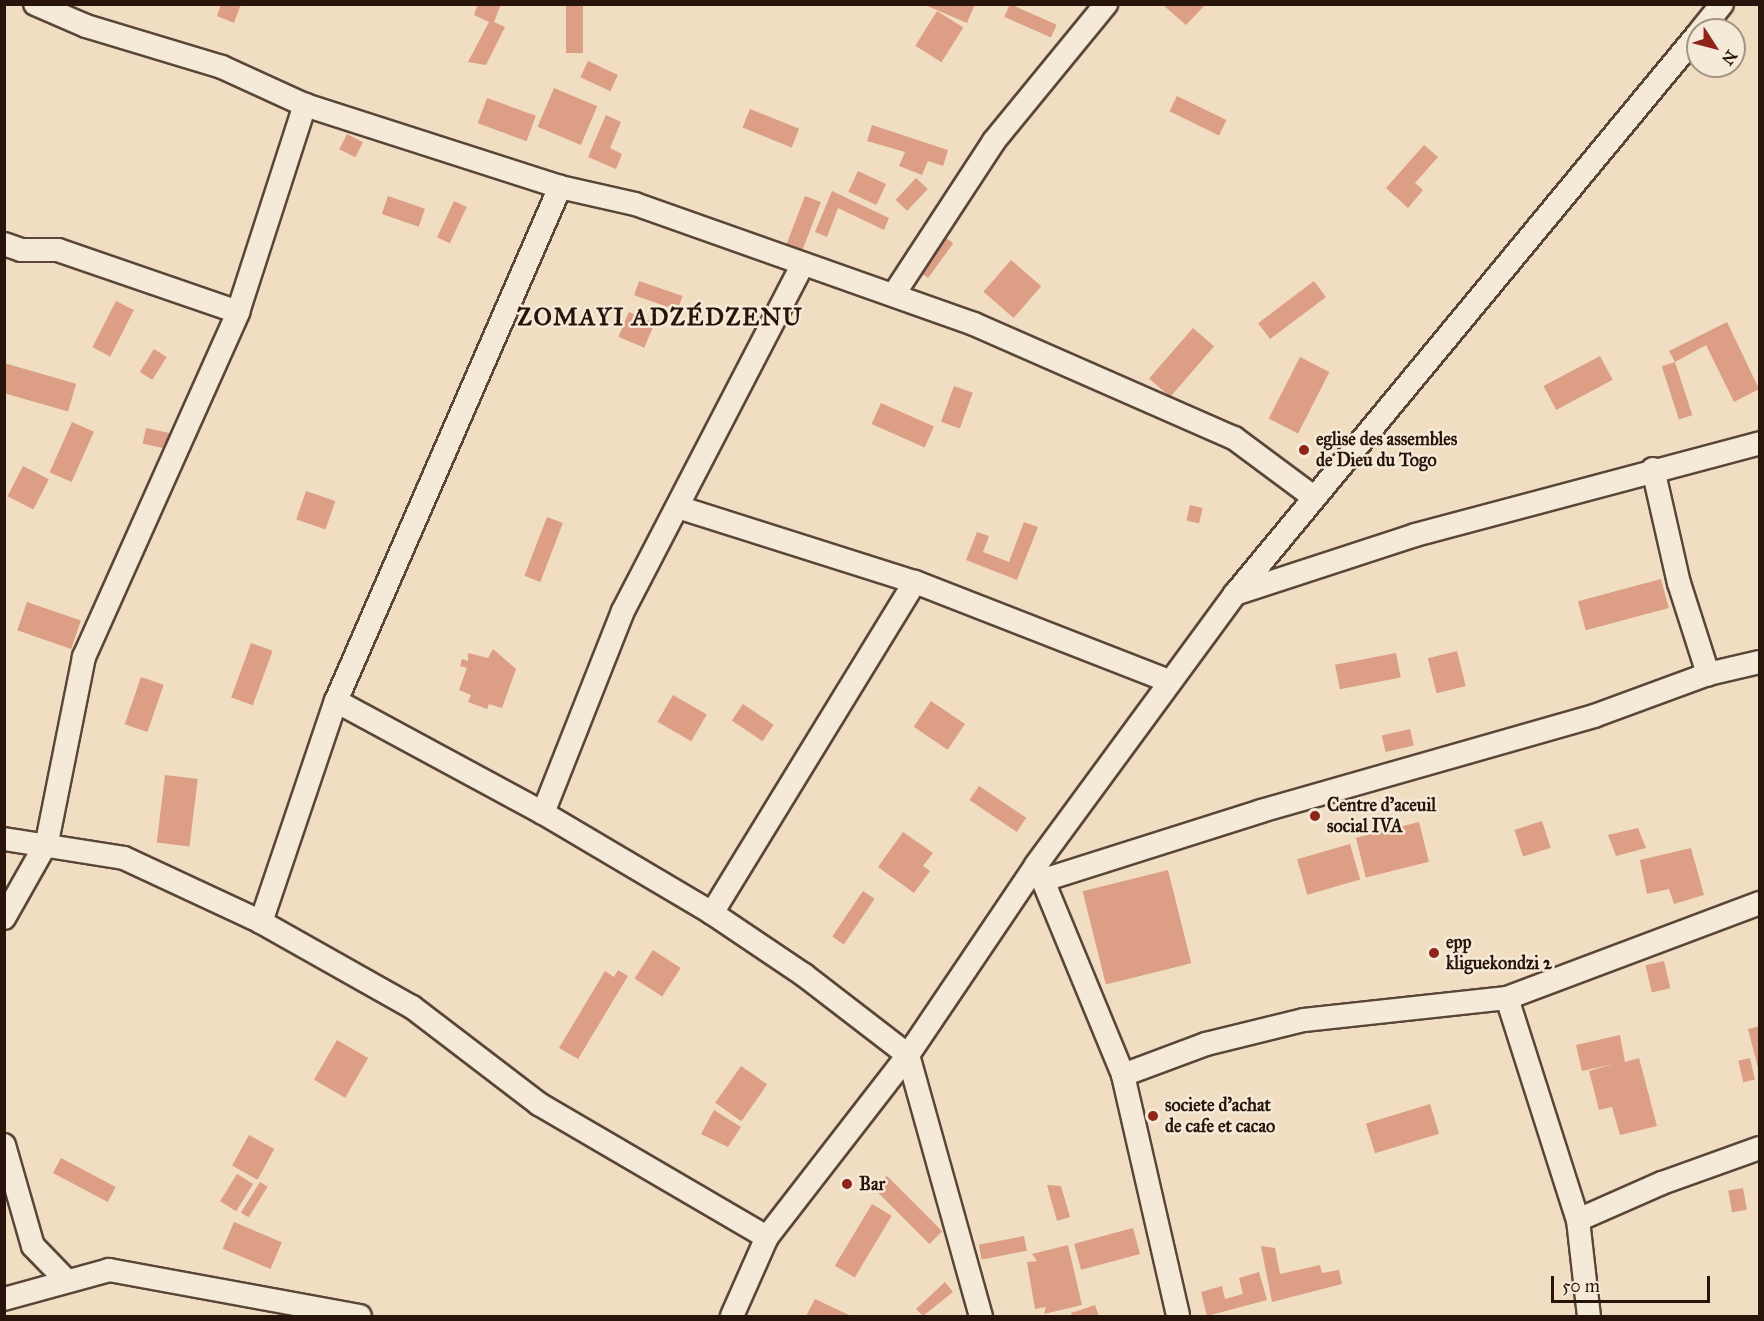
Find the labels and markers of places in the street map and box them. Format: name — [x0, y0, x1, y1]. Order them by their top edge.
place label: eglise des assembles de Dieu du Togo — [1316, 429, 1457, 472]
marker: eglise des assembles de Dieu du Togo — [1297, 443, 1311, 457]
place label: Centre d'aceuil social IVA — [1327, 795, 1436, 838]
marker: Centre d'aceuil social IVA — [1308, 809, 1322, 823]
place label: epp kliguekondzi 2 — [1446, 932, 1552, 974]
marker: epp kliguekondzi 2 — [1427, 946, 1441, 960]
place label: societe d'achat de cafe et cacao — [1165, 1095, 1275, 1138]
marker: societe d'achat de cafe et cacao — [1146, 1109, 1160, 1123]
place label: Bar — [859, 1173, 885, 1195]
marker: Bar — [840, 1177, 854, 1191]

